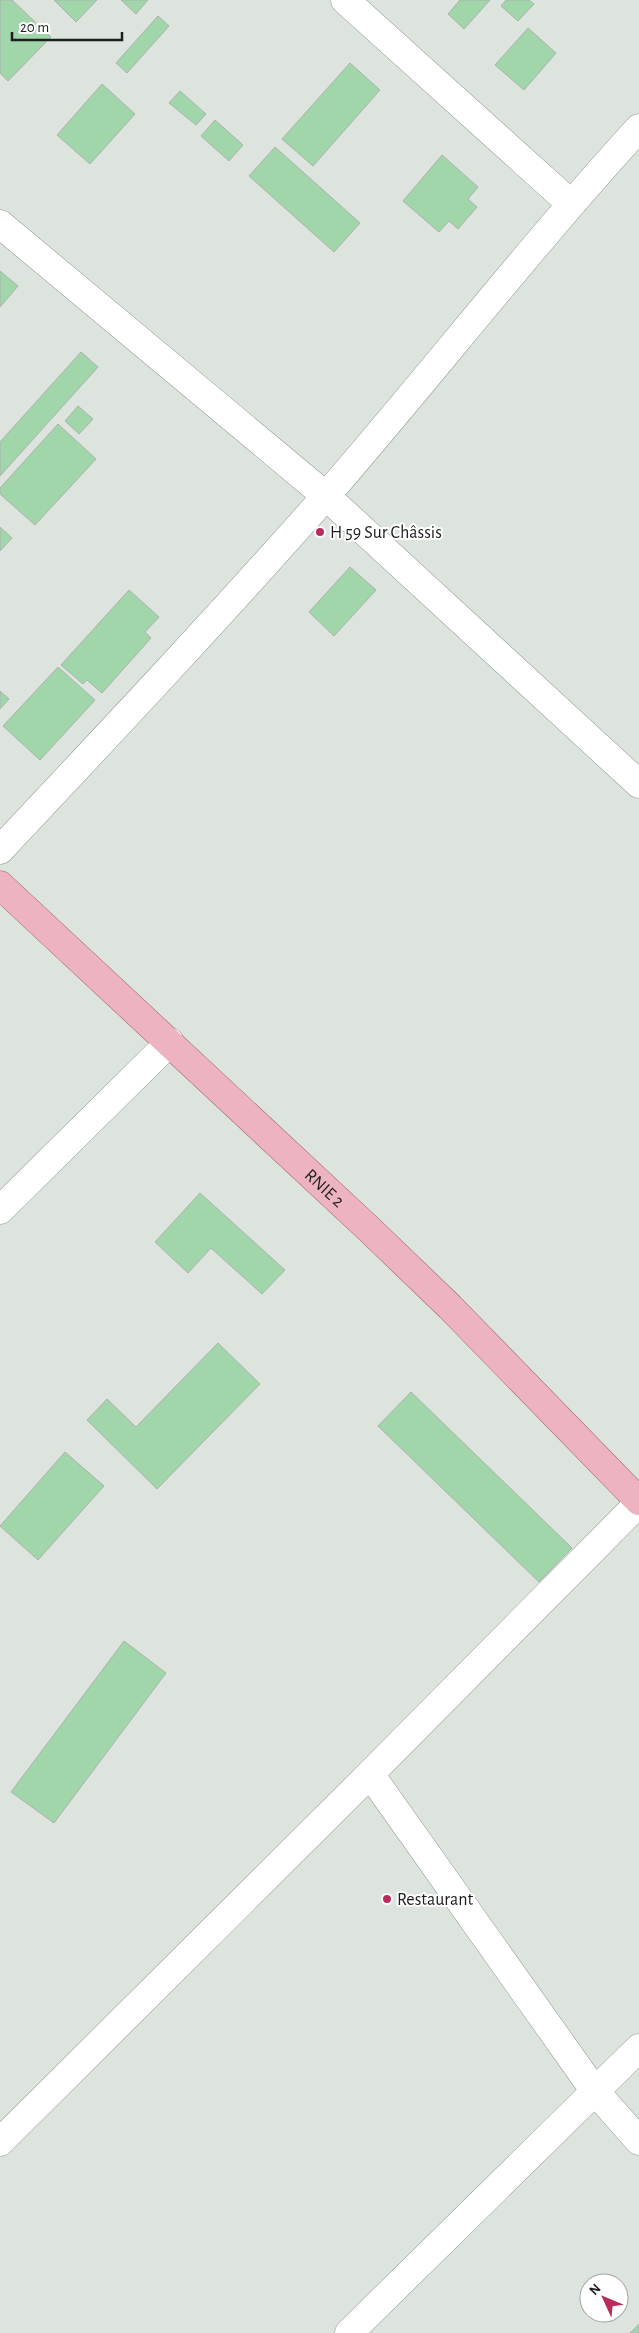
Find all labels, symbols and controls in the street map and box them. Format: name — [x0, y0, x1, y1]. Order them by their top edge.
scale bar — [12, 10, 122, 42]
text: 20 m — [20, 20, 49, 35]
place label: H 59 Sur Châssis — [330, 524, 442, 542]
marker: H 59 Sur Châssis — [314, 526, 326, 538]
street label: RNIE 2 — [301, 1166, 347, 1211]
place label: Restaurant — [397, 1891, 473, 1909]
marker: Restaurant — [381, 1893, 393, 1905]
north arrow — [579, 2273, 629, 2323]
text: N — [587, 2281, 604, 2298]

